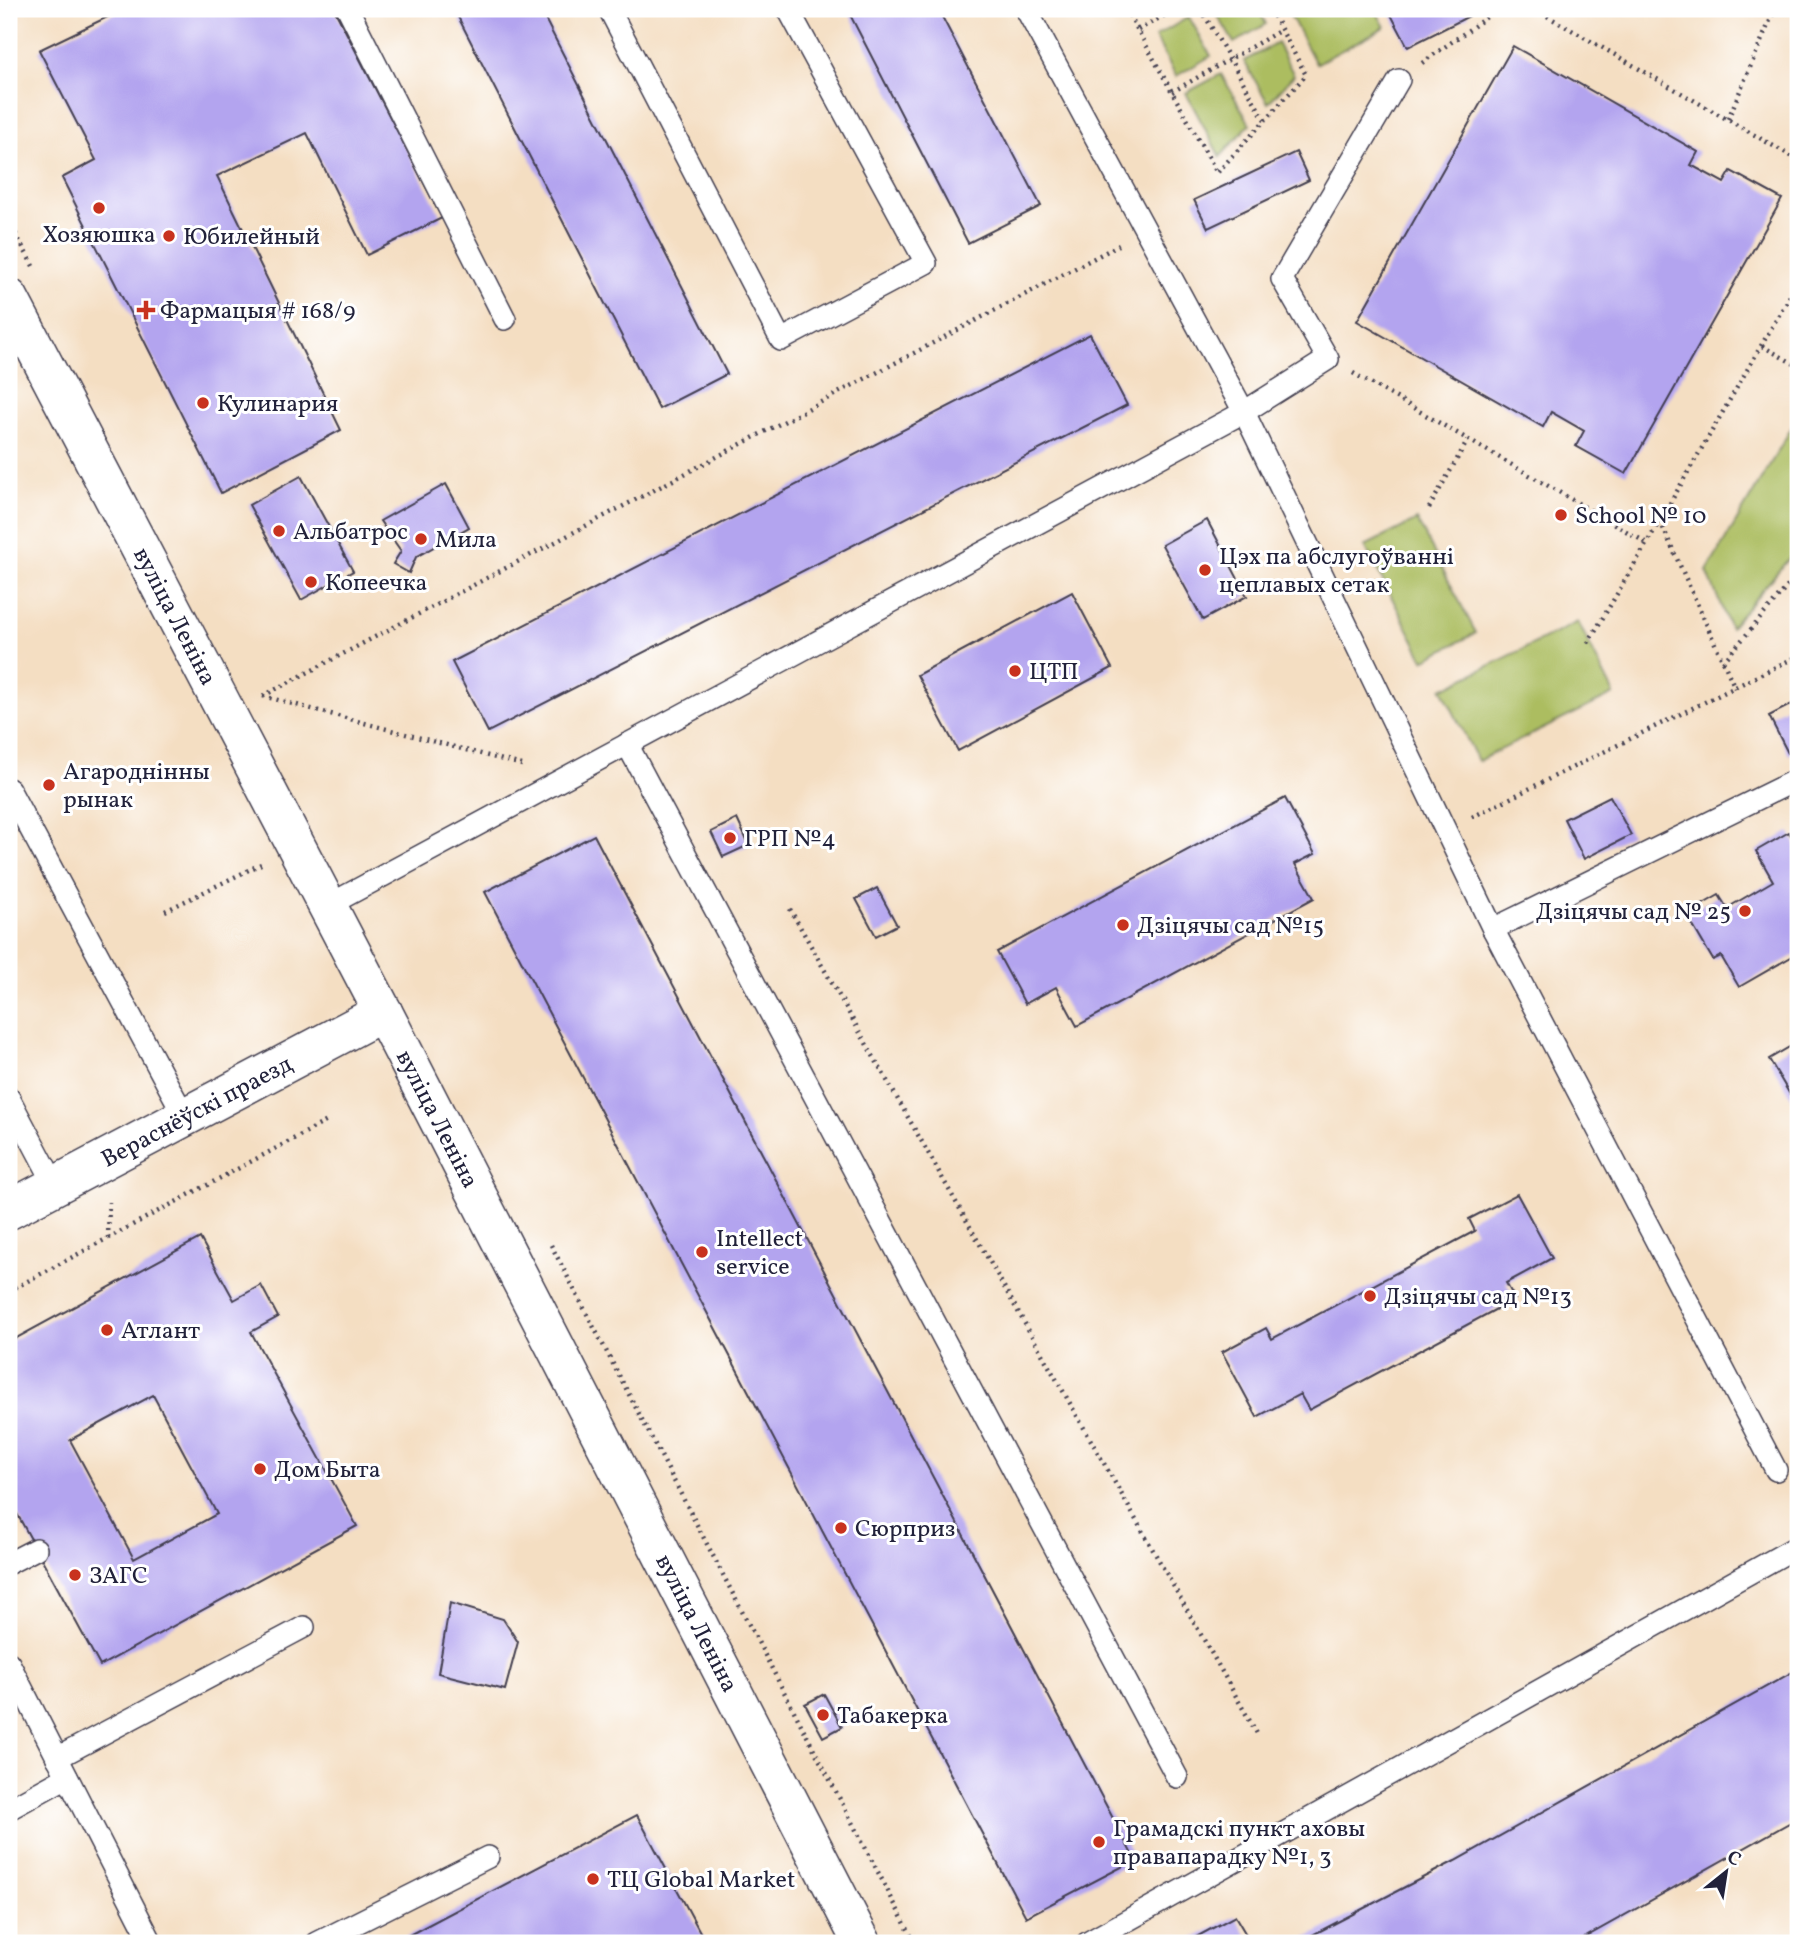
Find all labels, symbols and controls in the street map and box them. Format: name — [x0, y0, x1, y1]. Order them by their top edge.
marker: Хозяюшка — [91, 200, 107, 216]
place label: Хозяюшка — [42, 219, 156, 253]
place label: Юбилейный — [183, 221, 320, 255]
marker: Юбилейный — [161, 228, 177, 244]
place label: Фармацыя # 168/9 — [160, 295, 355, 329]
marker: Фармацыя # 168/9 — [138, 302, 154, 318]
place label: Кулинария — [217, 388, 338, 422]
marker: Кулинария — [195, 395, 211, 411]
place label: School № 10 — [1575, 500, 1707, 534]
marker: School № 10 — [1553, 507, 1569, 523]
place label: Альбатрос — [293, 516, 408, 550]
marker: Альбатрос — [271, 523, 287, 539]
place label: Мила — [435, 524, 497, 558]
marker: Мила — [413, 531, 429, 547]
place label: Цэх па абслугоўванні цеплавых сетак — [1219, 541, 1454, 603]
street label: вуліца Леніна — [124, 542, 224, 692]
marker: Цэх па абслугоўванні цеплавых сетак — [1197, 562, 1213, 578]
place label: Копеечка — [325, 567, 427, 601]
marker: Копеечка — [303, 574, 319, 590]
place label: ЦТП — [1029, 656, 1079, 690]
marker: ЦТП — [1007, 663, 1023, 679]
place label: Агароднінны рынак — [63, 756, 210, 818]
marker: Агароднінны рынак — [41, 777, 57, 793]
place label: ГРП №4 — [744, 823, 836, 857]
marker: ГРП №4 — [722, 830, 738, 846]
place label: Дзіцячы сад № 25 — [1536, 896, 1731, 930]
marker: Дзіцячы сад № 25 — [1737, 903, 1753, 919]
place label: Дзіцячы сад №15 — [1137, 910, 1324, 944]
marker: Дзіцячы сад №15 — [1115, 917, 1131, 933]
street label: вуліца Леніна — [386, 1044, 486, 1195]
street label: Вераснёўскі праезд — [96, 1048, 299, 1177]
place label: Intellect service — [716, 1223, 803, 1285]
marker: Intellect service — [694, 1244, 710, 1260]
place label: Дзіцячы сад №13 — [1384, 1281, 1572, 1315]
marker: Дзіцячы сад №13 — [1362, 1288, 1378, 1304]
place label: Атлант — [121, 1315, 200, 1349]
marker: Атлант — [99, 1322, 115, 1338]
place label: Дом Быта — [274, 1454, 381, 1488]
marker: Дом Быта — [252, 1461, 268, 1477]
place label: Сюрприз — [855, 1513, 955, 1547]
marker: Сюрприз — [833, 1520, 849, 1536]
street label: вуліца Леніна — [646, 1549, 745, 1699]
place label: ЗАГС — [89, 1560, 148, 1594]
marker: ЗАГС — [67, 1567, 83, 1583]
place label: Табакерка — [837, 1700, 949, 1734]
marker: Табакерка — [815, 1707, 831, 1723]
place label: Грамадскі пункт аховы правапарадку №1, 3 — [1113, 1813, 1365, 1875]
marker: Грамадскі пункт аховы правапарадку №1, 3 — [1091, 1834, 1107, 1850]
north arrow — [1692, 1836, 1762, 1906]
text: С — [1722, 1845, 1745, 1873]
place label: ТЦ Global Market — [607, 1864, 795, 1898]
marker: ТЦ Global Market — [585, 1871, 601, 1887]

